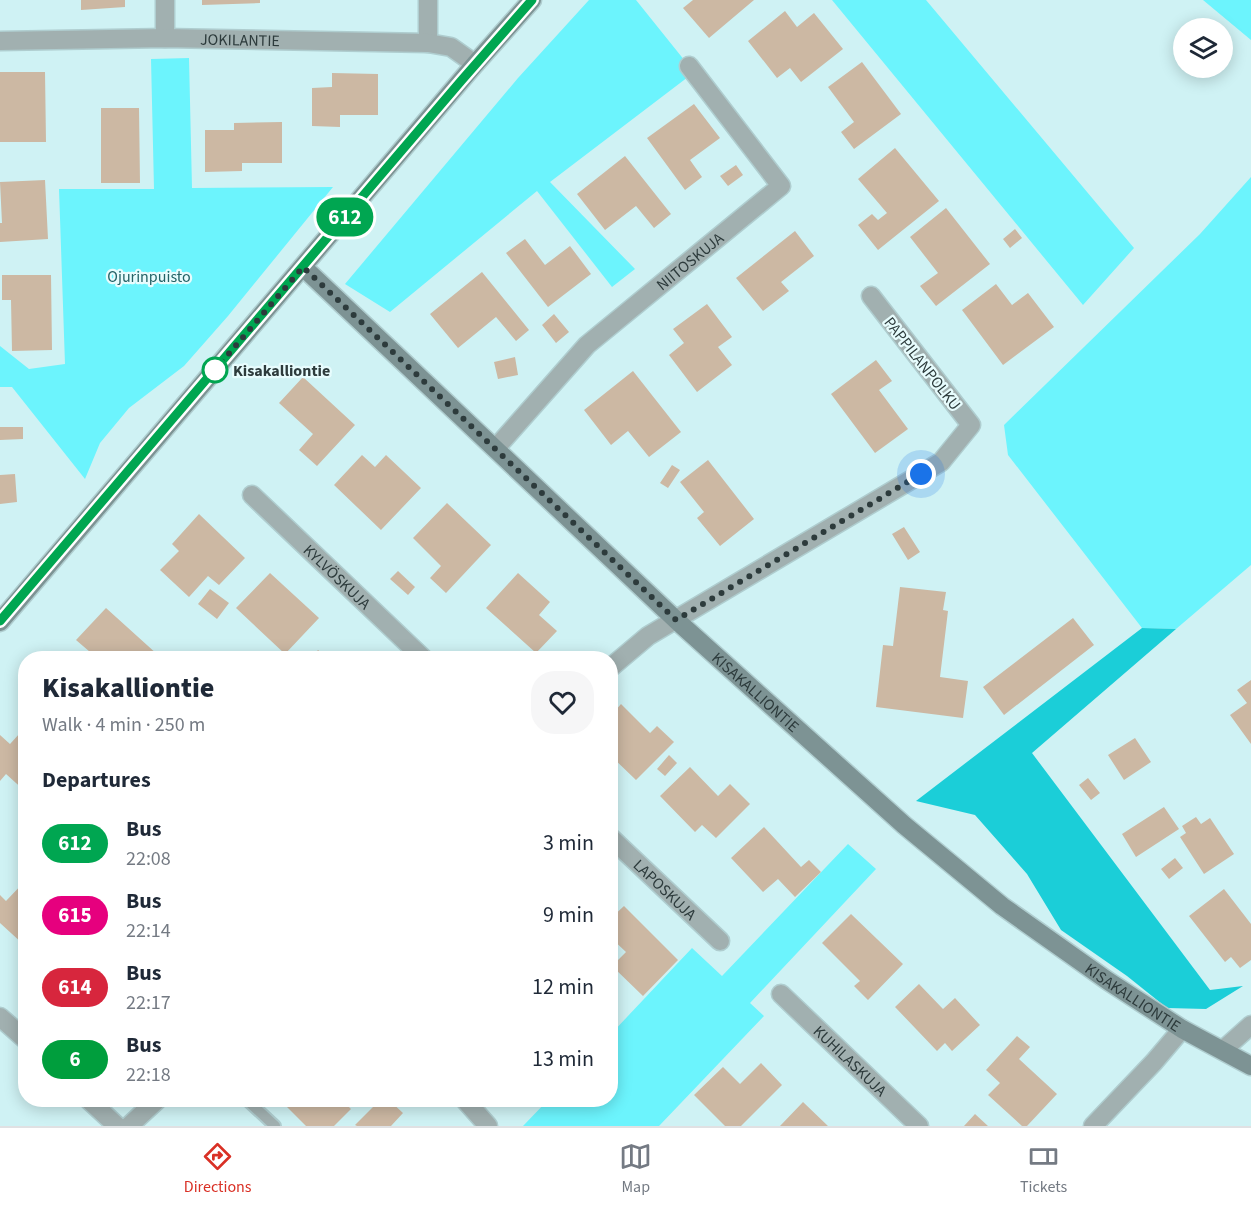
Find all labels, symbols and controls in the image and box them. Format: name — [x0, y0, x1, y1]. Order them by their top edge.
map controls — [1173, 18, 1233, 78]
button: layers — [1173, 18, 1233, 78]
street label: JOKILANTIE — [200, 29, 280, 52]
line badge: 612 — [310, 198, 380, 236]
text: 612 — [328, 202, 362, 232]
street label: NIITOSKUJA — [652, 227, 729, 296]
park label: Ojurinpuisto — [107, 266, 191, 288]
street label: PAPPILANPOLKU — [879, 312, 966, 415]
marker: Kisakalliontie — [202, 357, 228, 383]
place label: Kisakalliontie — [233, 360, 330, 382]
your location — [906, 459, 936, 489]
street label: KYLVÖSKUJA — [298, 540, 375, 615]
street label: KISAKALLIONTIE — [707, 647, 804, 738]
text: Kisakalliontie — [42, 668, 214, 708]
button: heart — [531, 671, 594, 734]
text: Walk · 4 min · 250 m — [42, 711, 205, 739]
text: Departures — [42, 764, 151, 796]
text: Bus — [126, 813, 162, 845]
text: 3 min — [543, 827, 594, 859]
text: 612 — [58, 828, 92, 858]
text: 22:08 — [126, 845, 171, 873]
street label: LAPOSKUJA — [628, 855, 701, 926]
text: Bus — [126, 885, 162, 917]
text: 9 min — [543, 899, 594, 931]
text: 615 — [58, 900, 92, 930]
text: 22:14 — [126, 917, 171, 945]
text: Bus — [126, 957, 162, 989]
street label: KISAKALLIONTIE — [1080, 958, 1185, 1037]
text: 12 min — [532, 971, 594, 1003]
text: 614 — [58, 972, 92, 1002]
text: 22:17 — [126, 989, 171, 1017]
street label: KUHILASKUJA — [808, 1021, 891, 1102]
text: Bus — [126, 1029, 162, 1061]
text: 13 min — [532, 1043, 594, 1075]
text: 6 — [69, 1044, 81, 1074]
text: 22:18 — [126, 1061, 171, 1089]
tab: Directions — [184, 1140, 252, 1198]
tab: Map — [619, 1140, 652, 1198]
tab: Tickets — [1020, 1140, 1067, 1198]

